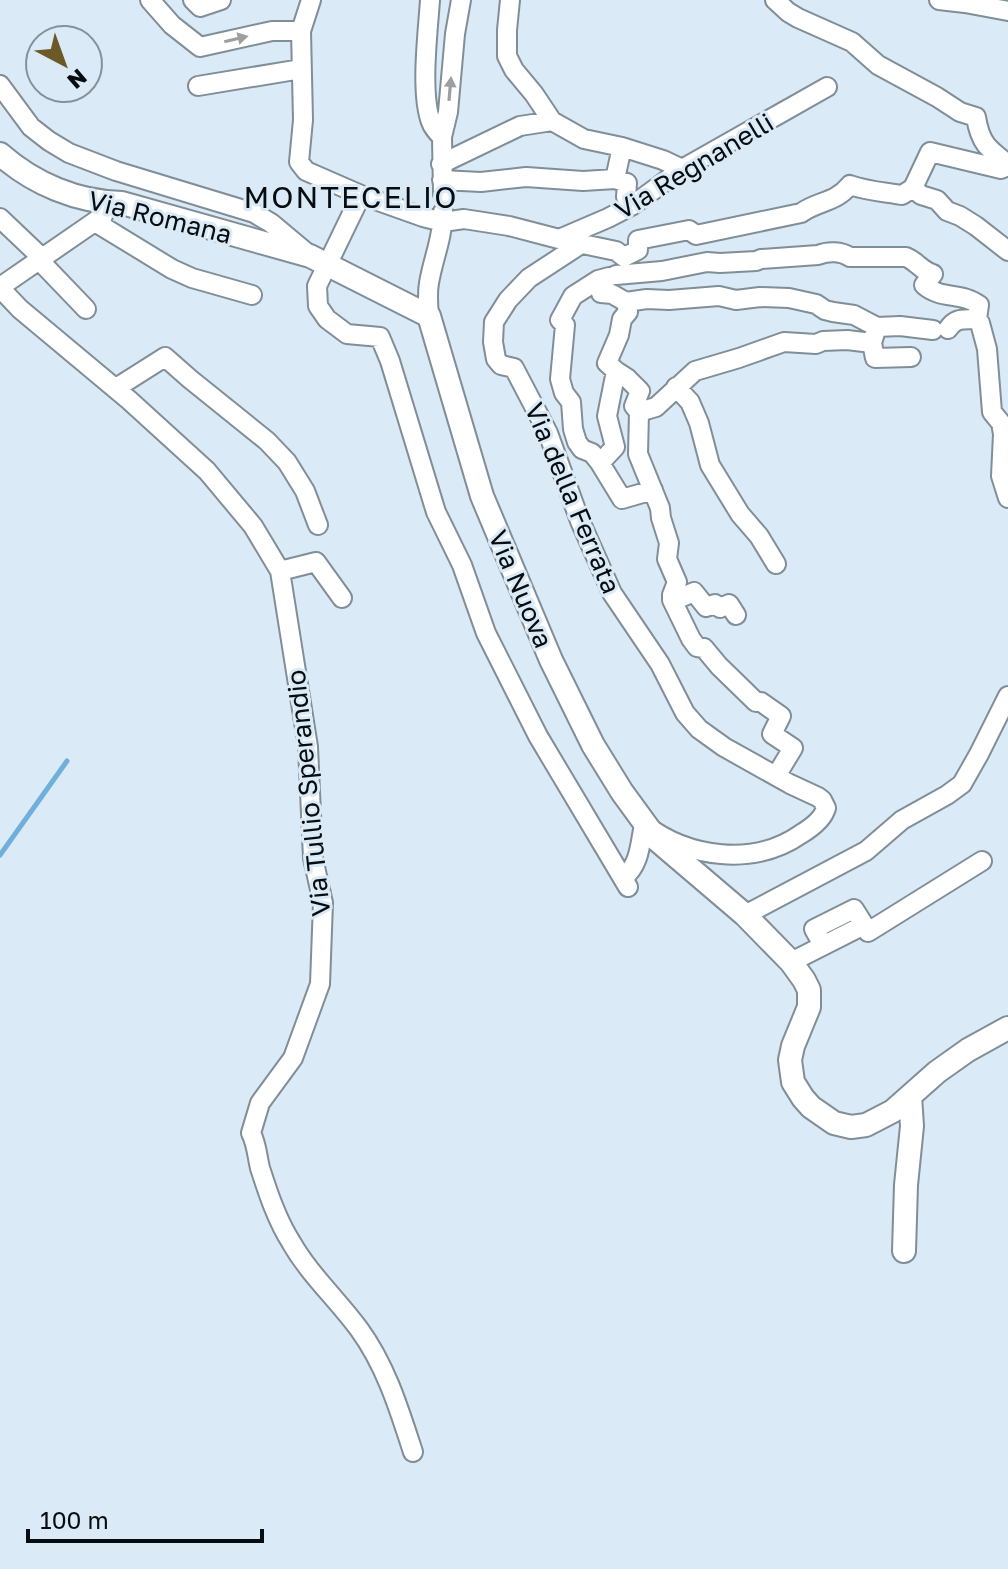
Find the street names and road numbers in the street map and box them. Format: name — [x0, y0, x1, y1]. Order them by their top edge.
street label: Via Regnanelli — [609, 107, 779, 225]
street label: Via Romana — [85, 184, 235, 250]
street label: Via della Ferrata — [519, 398, 627, 598]
street label: Via Nuova — [482, 526, 560, 652]
street label: Via Tullio Sperandio — [280, 668, 336, 918]

